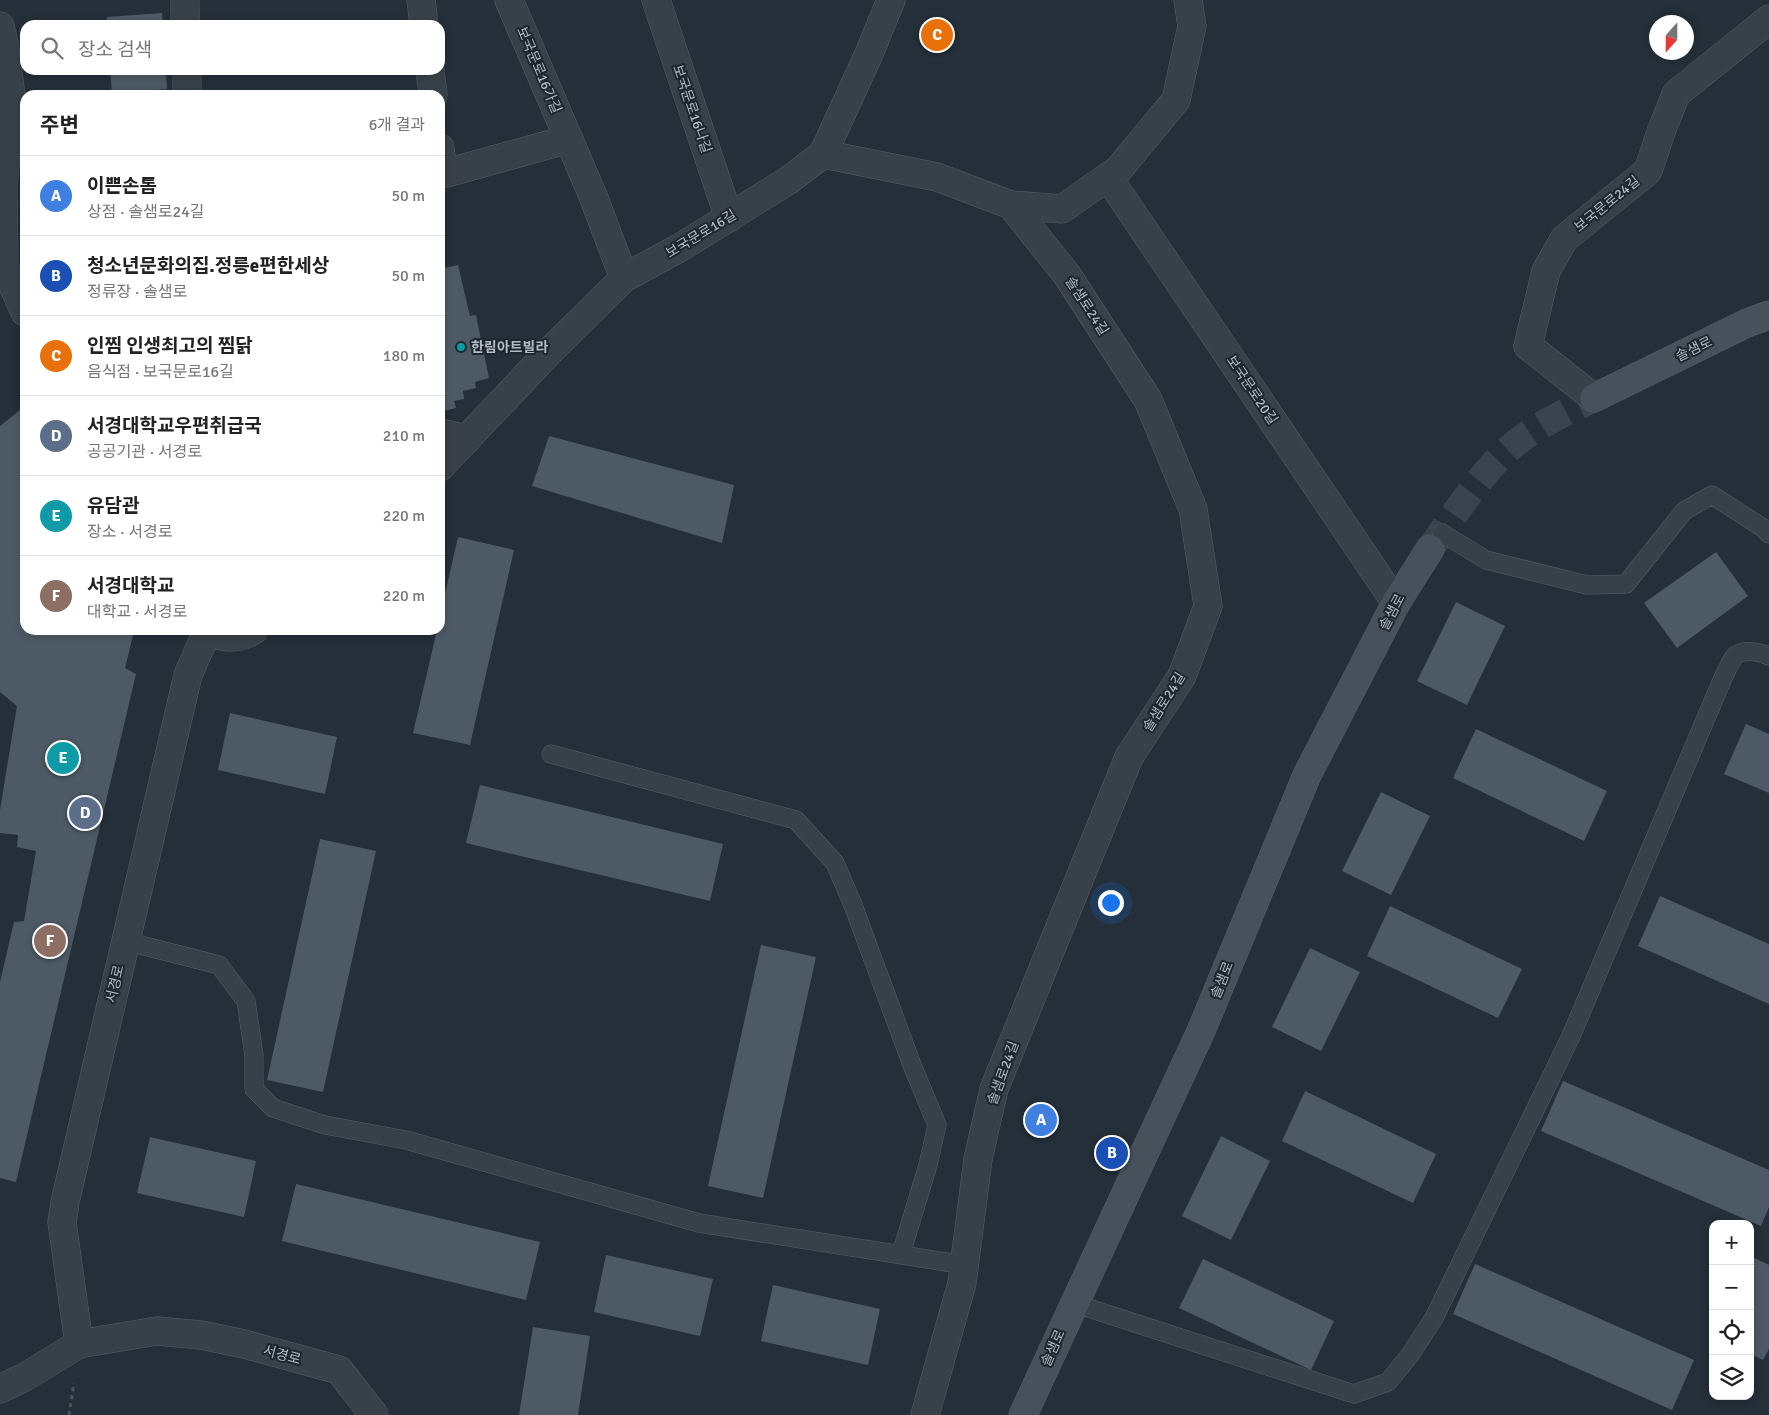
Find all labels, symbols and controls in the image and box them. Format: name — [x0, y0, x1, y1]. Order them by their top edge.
north arrow — [1649, 15, 1694, 60]
pin: C — [921, 16, 953, 54]
search box — [20, 20, 445, 75]
street label: 보국문로16가길 — [513, 24, 565, 116]
icon: search — [38, 34, 66, 62]
text: 장소 검색 — [78, 38, 152, 62]
street label: 보국문로16나길 — [669, 63, 715, 155]
text: 주변 — [40, 112, 79, 138]
text: 6개 결과 — [369, 115, 425, 135]
street label: 보국문로24길 — [1571, 172, 1643, 236]
text: 이쁜손톱 — [87, 174, 157, 198]
text: A — [51, 186, 61, 206]
text: 50 m — [391, 186, 425, 206]
text: 상점 · 솔샘로24길 — [87, 202, 205, 222]
street label: 보국문로16길 — [663, 206, 739, 262]
text: 청소년문화의집.정릉e편한세상 — [87, 254, 329, 278]
text: B — [51, 266, 61, 286]
text: 50 m — [391, 266, 425, 286]
street label: 솔샘로24길 — [1062, 273, 1112, 339]
text: 정류장 · 솔샘로 — [87, 282, 187, 302]
street label: 솔샘로 — [1673, 333, 1715, 365]
text: 인찜 인생최고의 찜닭 — [87, 334, 253, 358]
place label: 한림아트빌라 — [471, 339, 548, 356]
marker: 한림아트빌라 — [455, 341, 467, 353]
text: C — [51, 346, 61, 366]
text: 180 m — [383, 346, 425, 366]
street label: 보국문로20길 — [1223, 352, 1281, 428]
text: 음식점 · 보국문로16길 — [87, 362, 234, 382]
text: 서경대학교우편취급국 — [87, 414, 262, 438]
text: D — [51, 426, 61, 446]
text: 210 m — [383, 426, 425, 446]
text: 공공기관 · 서경로 — [87, 442, 202, 462]
text: 유담관 — [87, 494, 139, 518]
text: E — [51, 506, 61, 526]
text: 220 m — [383, 506, 425, 526]
text: 장소 · 서경로 — [87, 522, 173, 542]
text: 서경대학교 — [87, 574, 174, 598]
text: F — [52, 586, 60, 606]
text: 220 m — [383, 586, 425, 606]
street label: 솔샘로 — [1375, 591, 1409, 633]
text: 대학교 · 서경로 — [87, 602, 187, 622]
street label: 솔샘로24길 — [1139, 669, 1189, 735]
pin: E — [47, 739, 79, 777]
pin: D — [69, 794, 101, 832]
your location — [1098, 890, 1124, 916]
pin: F — [34, 922, 66, 960]
street label: 솔샘로 — [1207, 959, 1237, 1001]
street label: 서경로 — [102, 963, 128, 1005]
street label: 솔샘로24길 — [984, 1039, 1022, 1107]
pin: A — [1025, 1101, 1057, 1139]
pin: B — [1096, 1134, 1128, 1172]
map controls — [1709, 1220, 1754, 1400]
button: + — [1709, 1220, 1754, 1265]
button: − — [1709, 1265, 1754, 1310]
button: locate — [1709, 1310, 1754, 1355]
street label: 솔샘로 — [1037, 1327, 1069, 1369]
street label: 서경로 — [261, 1342, 303, 1368]
button: layers — [1709, 1355, 1754, 1400]

